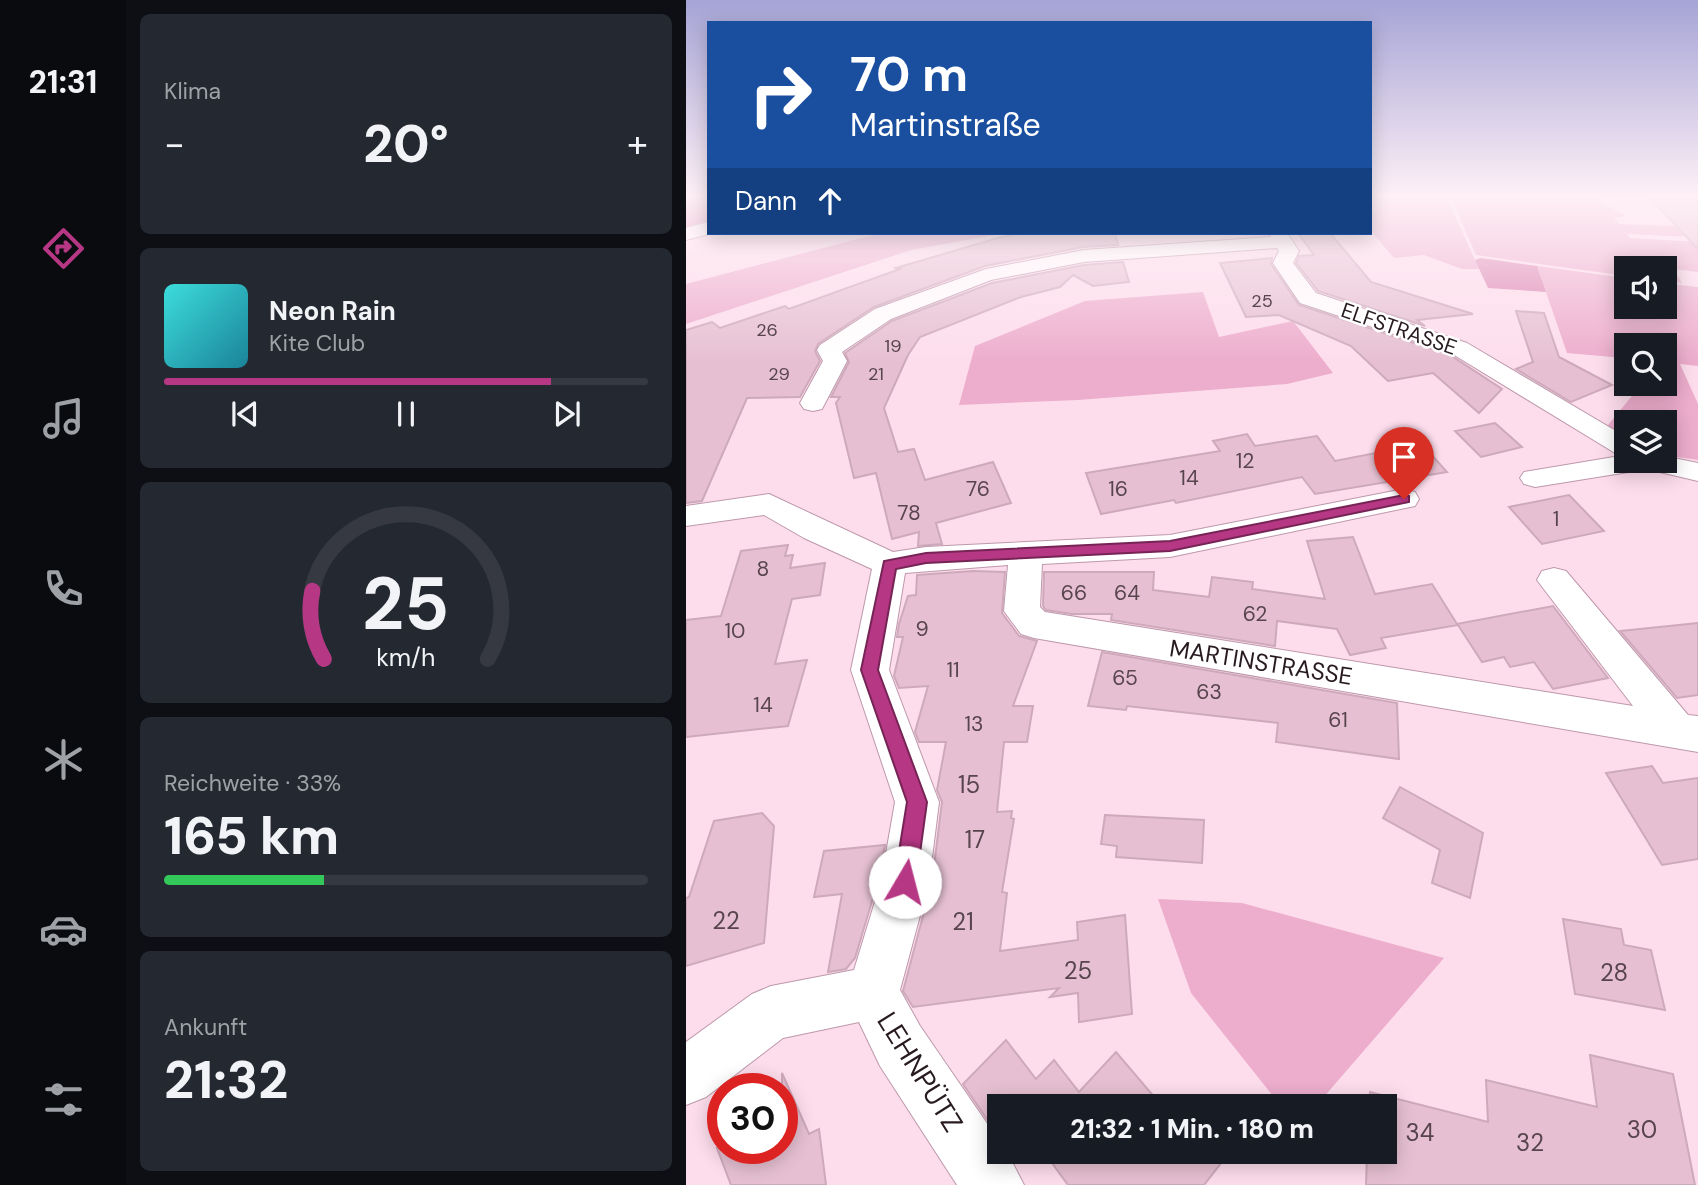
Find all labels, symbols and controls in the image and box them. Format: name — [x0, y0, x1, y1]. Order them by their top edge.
text: 70 m — [850, 42, 968, 106]
icon: right — [735, 49, 826, 140]
text: 21:31 — [29, 61, 97, 103]
text: Klima — [164, 76, 221, 106]
text: Martinstraße — [850, 104, 1041, 146]
text: 20° — [363, 110, 449, 178]
text: − — [164, 119, 185, 169]
text: + — [627, 119, 648, 169]
icon: ahead — [811, 182, 849, 220]
text: Dann — [735, 184, 797, 218]
icon: directions — [39, 224, 88, 273]
map controls — [1614, 256, 1677, 473]
button: sound — [1614, 256, 1677, 319]
house number: 25 — [1251, 289, 1273, 313]
text: Neon Rain — [269, 294, 396, 328]
street label: ELFSTRASSE — [1338, 296, 1460, 362]
house number: 26 — [756, 318, 778, 342]
text: Kite Club — [269, 328, 365, 358]
button: search — [1614, 333, 1677, 396]
house number: 19 — [885, 334, 901, 358]
house number: 29 — [768, 362, 790, 386]
house number: 21 — [868, 362, 884, 386]
icon: music — [39, 394, 88, 443]
icon: previous — [226, 395, 264, 433]
icon: pause — [387, 395, 425, 433]
icon: next — [548, 395, 586, 433]
button: layers — [1614, 410, 1677, 473]
pin — [1374, 427, 1434, 499]
icon: arrive — [1385, 438, 1423, 476]
house number: 12 — [1236, 447, 1254, 475]
house number: 14 — [1179, 464, 1199, 492]
house number: 76 — [966, 475, 990, 503]
house number: 16 — [1108, 475, 1128, 503]
house number: 78 — [897, 499, 921, 527]
house number: 1 — [1553, 505, 1559, 533]
house number: 8 — [757, 555, 769, 583]
text: 25 — [362, 557, 450, 652]
icon: phone — [39, 564, 88, 613]
house number: 66 — [1061, 579, 1087, 607]
house number: 64 — [1114, 579, 1140, 607]
house number: 62 — [1243, 600, 1267, 628]
house number: 9 — [915, 615, 929, 643]
house number: 10 — [725, 617, 745, 645]
street label: MARTINSTRASSE — [1167, 632, 1355, 692]
text: km/h — [376, 640, 436, 673]
house number: 11 — [946, 656, 960, 684]
house number: 65 — [1112, 664, 1138, 692]
house number: 63 — [1196, 678, 1222, 706]
house number: 14 — [753, 691, 773, 719]
house number: 61 — [1328, 706, 1348, 734]
house number: 13 — [965, 710, 983, 738]
icon: climate — [39, 735, 88, 784]
text: Reichweite · 33% — [164, 768, 341, 798]
house number: 15 — [958, 769, 980, 800]
text: 165 km — [164, 802, 339, 870]
house number: 17 — [965, 824, 985, 855]
position arrow — [868, 845, 942, 919]
icon: car — [39, 905, 88, 954]
house number: 22 — [712, 905, 740, 936]
house number: 21 — [952, 906, 974, 937]
house number: 25 — [1064, 955, 1092, 986]
house number: 28 — [1600, 957, 1628, 988]
street label: LEHNPÜTZ — [869, 1005, 971, 1139]
text: Ankunft — [164, 1012, 247, 1042]
text: 21:32 — [164, 1046, 288, 1114]
speed limit sign: 30 — [707, 1073, 798, 1164]
icon: filters — [39, 1075, 88, 1124]
text: 21:32 · 1 Min. · 180 m — [1070, 1112, 1314, 1146]
house number: 30 — [1627, 1114, 1657, 1145]
house number: 34 — [1406, 1117, 1434, 1148]
house number: 32 — [1516, 1127, 1544, 1158]

